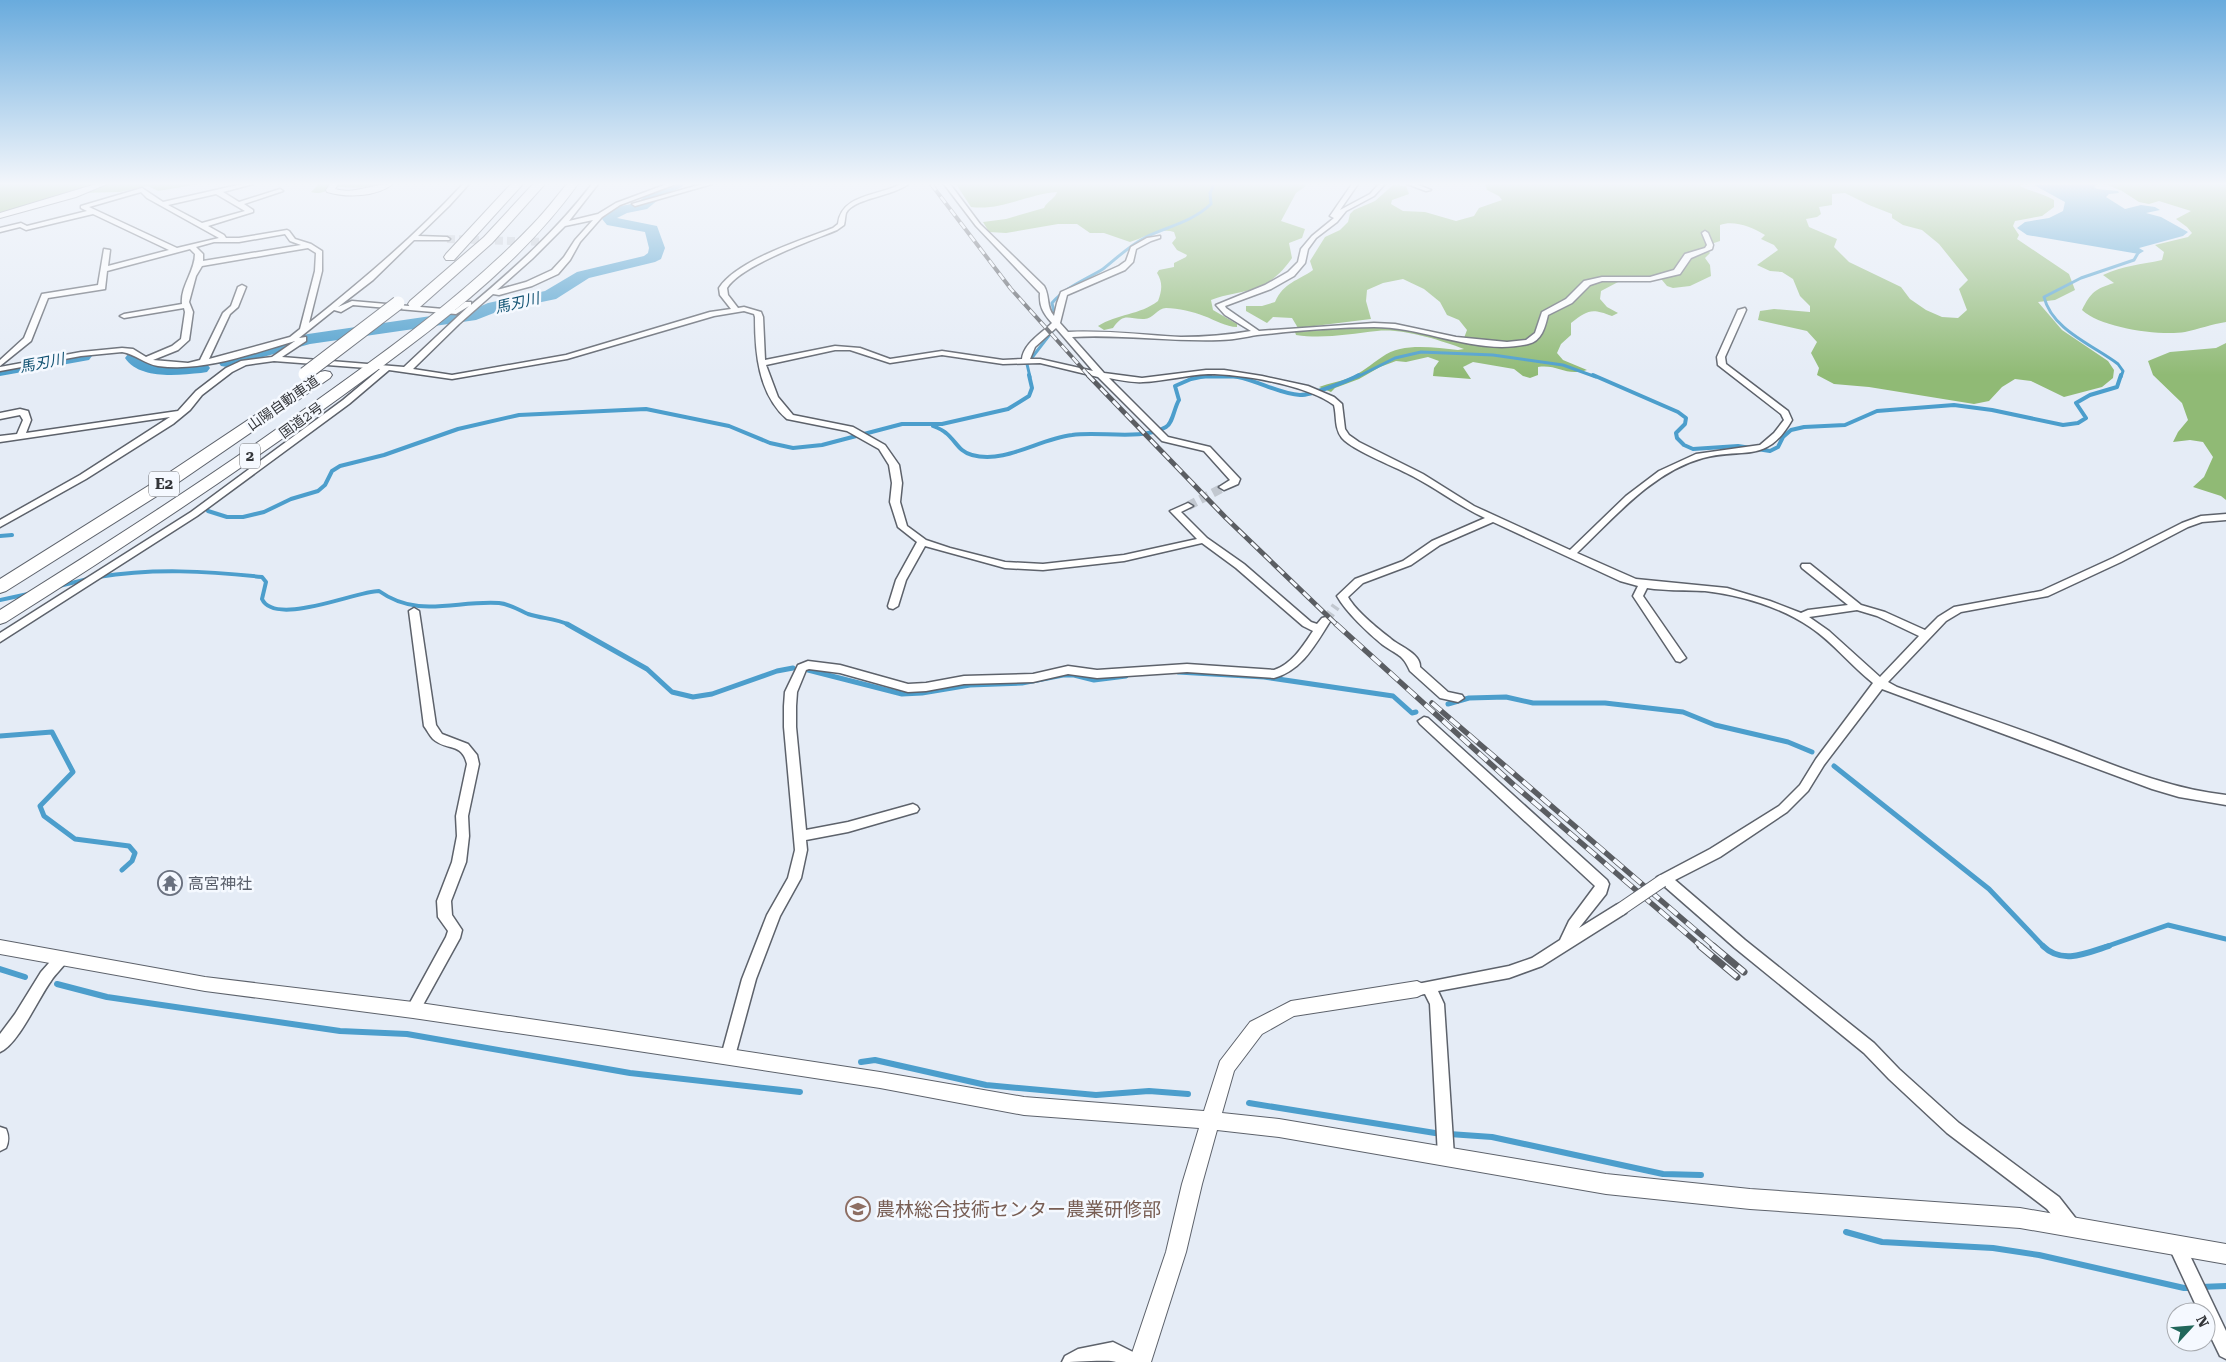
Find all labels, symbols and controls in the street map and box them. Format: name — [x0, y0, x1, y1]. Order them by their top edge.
water label: 馬刃川 — [493, 289, 543, 317]
water label: 馬刃川 — [18, 349, 68, 376]
street label: 山陽自動車道 — [244, 372, 322, 434]
street label: 国道2号 — [276, 399, 326, 441]
road number: 2 — [240, 444, 260, 468]
road number: E2 — [149, 472, 179, 496]
temple icon: 高宮神社 — [157, 870, 183, 896]
place label: 高宮神社 — [188, 874, 252, 893]
school or university icon: 農林総合技術センター農業研修部 — [845, 1196, 871, 1222]
place label: 農林総合技術センター農業研修部 — [876, 1198, 1161, 1221]
north arrow — [2166, 1302, 2216, 1352]
text: N — [2193, 1313, 2212, 1330]

